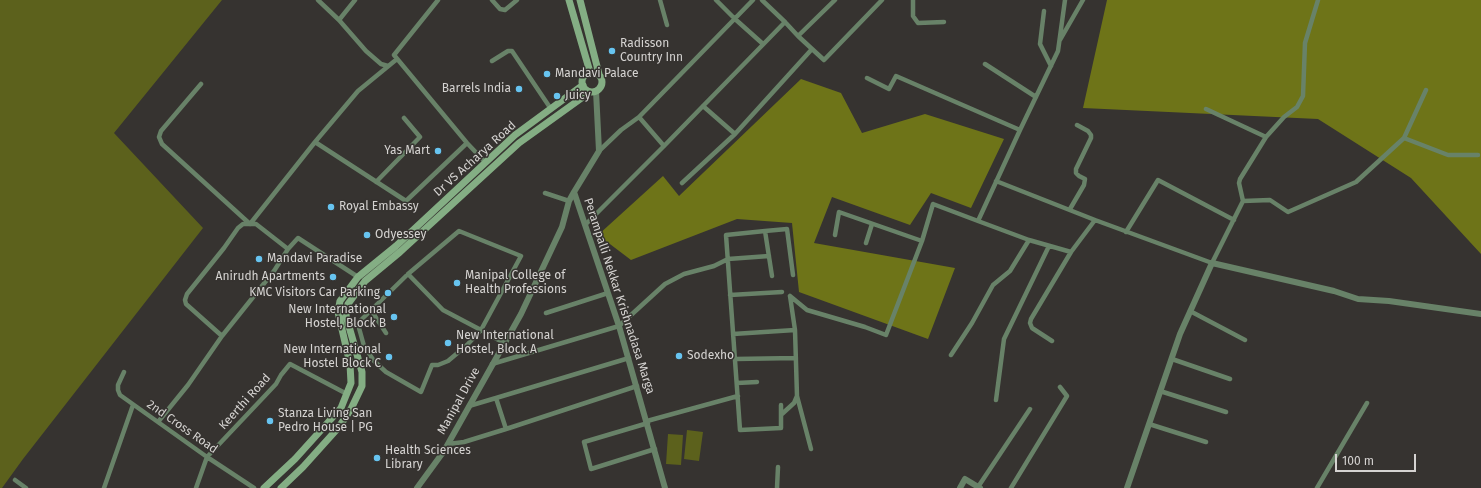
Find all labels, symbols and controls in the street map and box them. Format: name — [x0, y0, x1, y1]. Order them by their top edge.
place label: Radisson Country Inn — [620, 37, 683, 65]
marker: Radisson Country Inn — [607, 46, 617, 56]
place label: Mandavi Palace — [555, 67, 639, 81]
marker: Mandavi Palace — [542, 69, 552, 79]
place label: Barrels India — [442, 82, 511, 96]
marker: Barrels India — [514, 84, 524, 94]
place label: Juicy — [565, 89, 591, 103]
marker: Juicy — [552, 91, 562, 101]
street label: Dr VS Acharya Road — [431, 118, 519, 200]
place label: Yas Mart — [384, 144, 430, 158]
marker: Yas Mart — [433, 146, 443, 156]
street label: Perampalli Nekkar Krishnadasa Marga — [580, 196, 658, 396]
place label: Royal Embassy — [339, 200, 419, 214]
marker: Royal Embassy — [326, 202, 336, 212]
place label: Odyessey — [375, 228, 426, 242]
marker: Odyessey — [362, 230, 372, 240]
place label: Mandavi Paradise — [267, 252, 362, 266]
marker: Mandavi Paradise — [254, 254, 264, 264]
place label: Manipal College of Health Professions — [465, 269, 567, 297]
place label: Anirudh Apartments — [216, 270, 325, 284]
marker: Anirudh Apartments — [328, 272, 338, 282]
marker: Manipal College of Health Professions — [452, 278, 462, 288]
place label: KMC Visitors Car Parking — [249, 286, 380, 300]
marker: KMC Visitors Car Parking — [383, 288, 393, 298]
place label: New International Hostel, Block B — [288, 303, 386, 331]
marker: New International Hostel, Block B — [389, 312, 399, 322]
place label: New International Hostel, Block A — [456, 329, 554, 357]
marker: New International Hostel, Block A — [443, 338, 453, 348]
place label: New International Hostel Block C — [283, 343, 381, 371]
place label: Sodexho — [687, 349, 734, 363]
marker: Sodexho — [674, 351, 684, 361]
marker: New International Hostel Block C — [384, 352, 394, 362]
street label: Manipal Drive — [435, 365, 483, 437]
street label: Keerthi Road — [216, 371, 274, 433]
street label: 2nd Cross Road — [144, 397, 220, 457]
place label: Stanza Living San Pedro House | PG — [278, 407, 373, 435]
marker: Stanza Living San Pedro House | PG — [265, 416, 275, 426]
place label: Health Sciences Library — [385, 444, 471, 472]
scale bar — [1337, 446, 1418, 472]
marker: Health Sciences Library — [372, 453, 382, 463]
text: 100 m — [1342, 454, 1374, 468]

